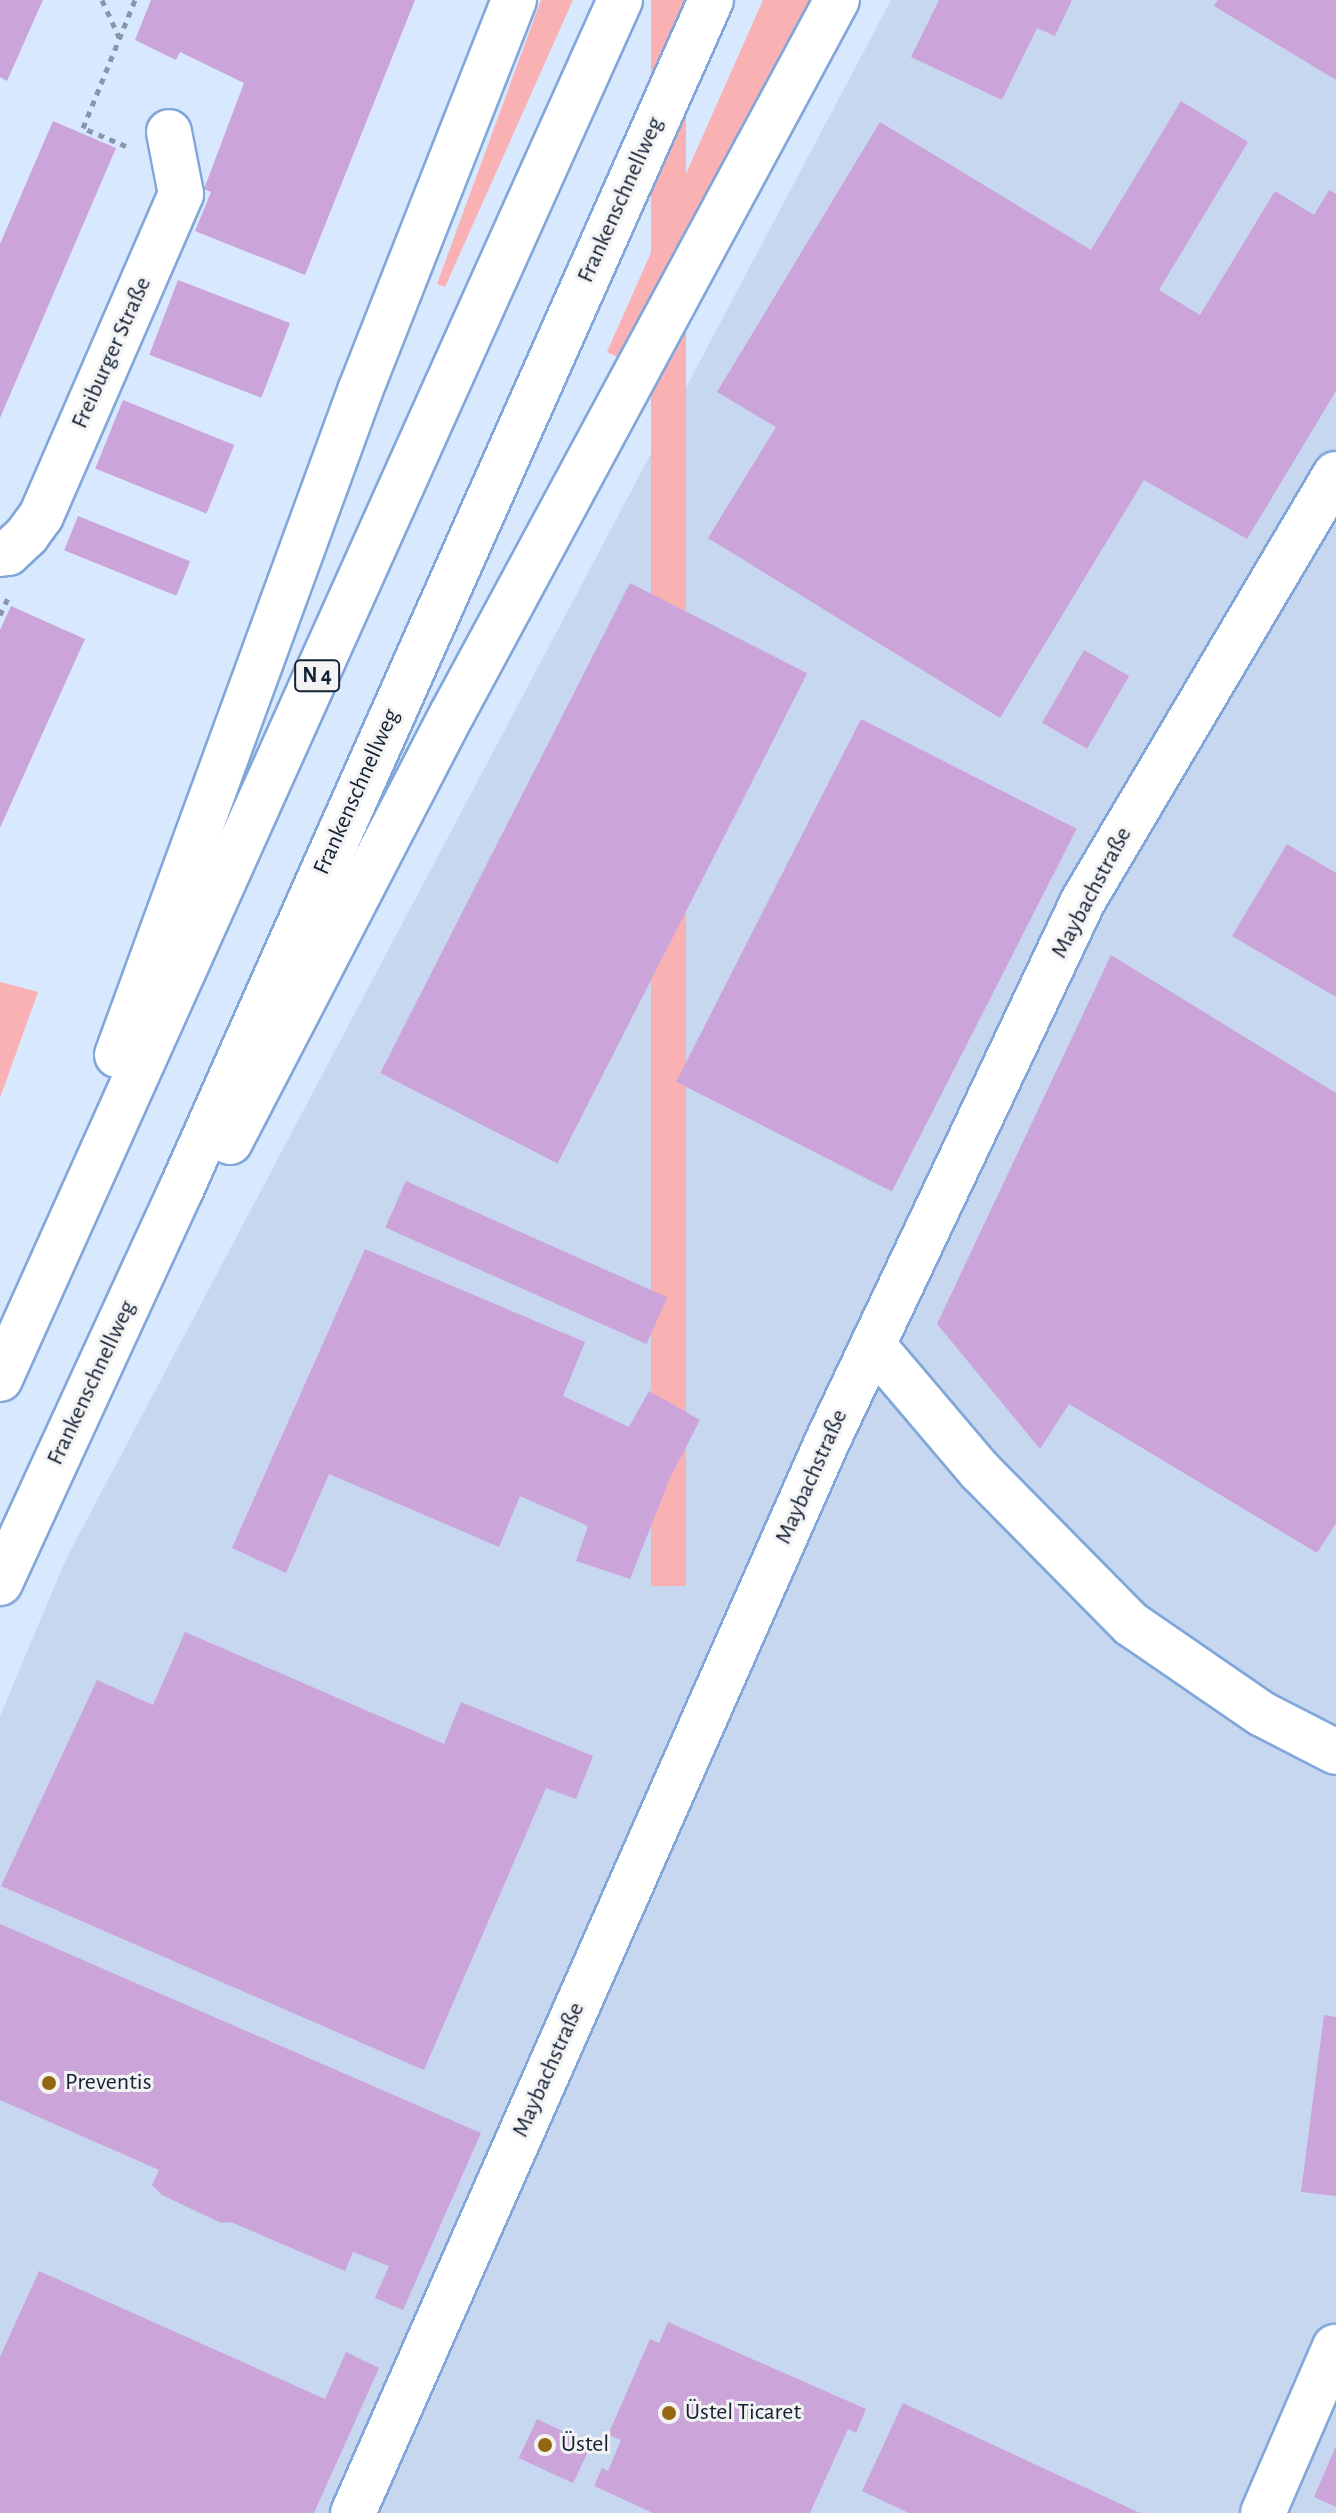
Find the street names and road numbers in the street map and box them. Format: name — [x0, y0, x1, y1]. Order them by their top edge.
street label: Frankenschnellweg — [572, 113, 670, 287]
street label: Freiburger Straße — [66, 273, 158, 433]
road number: N 4 — [293, 658, 341, 694]
street label: Frankenschnellweg — [308, 705, 406, 879]
street label: Maybachstraße — [1045, 823, 1139, 963]
street label: Frankenschnellweg — [41, 1296, 143, 1470]
street label: Maybachstraße — [769, 1405, 855, 1549]
street label: Maybachstraße — [506, 1998, 592, 2142]

